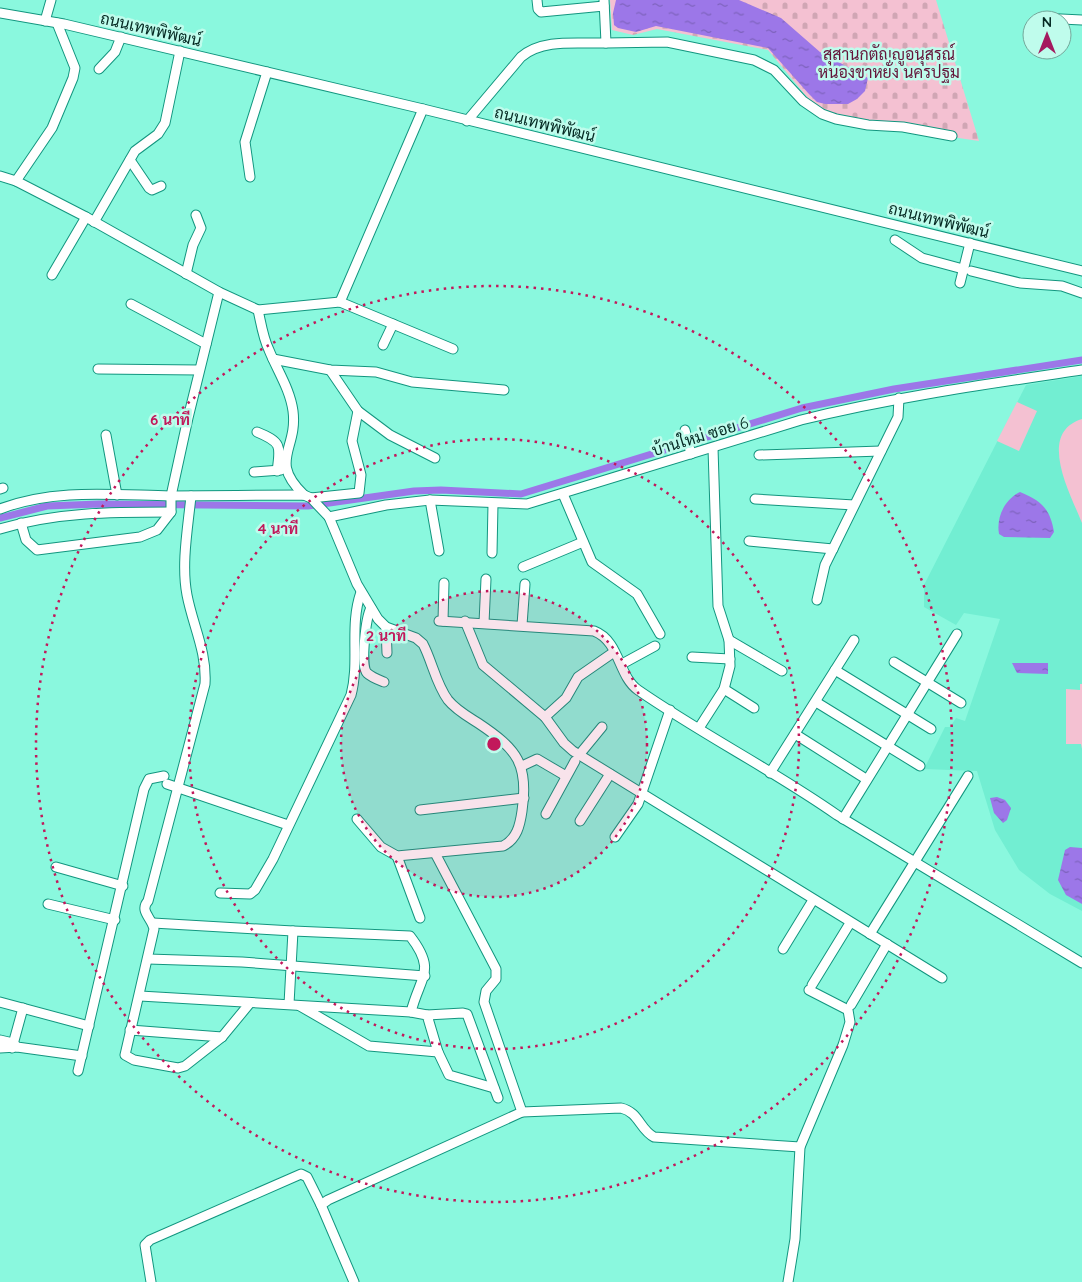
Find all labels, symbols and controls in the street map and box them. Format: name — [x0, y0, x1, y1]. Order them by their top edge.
street label: ถนนเทพพิพัฒน์ — [98, 6, 204, 50]
north arrow — [1022, 10, 1072, 60]
text: N — [1042, 13, 1052, 31]
park label: สุสานกตัญญูอนุสรณ์ หนองขาหยั่ง นครปฐม — [818, 42, 960, 83]
street label: ถนนเทพพิพัฒน์ — [493, 100, 598, 146]
street label: ถนนเทพพิพัฒน์ — [887, 196, 992, 242]
text: 6 นาที — [150, 410, 190, 429]
street label: บ้านใหม่ ซอย 6 — [649, 411, 751, 460]
text: 4 นาที — [258, 519, 298, 538]
text: 2 นาที — [366, 626, 406, 645]
centre of rings — [485, 735, 503, 753]

